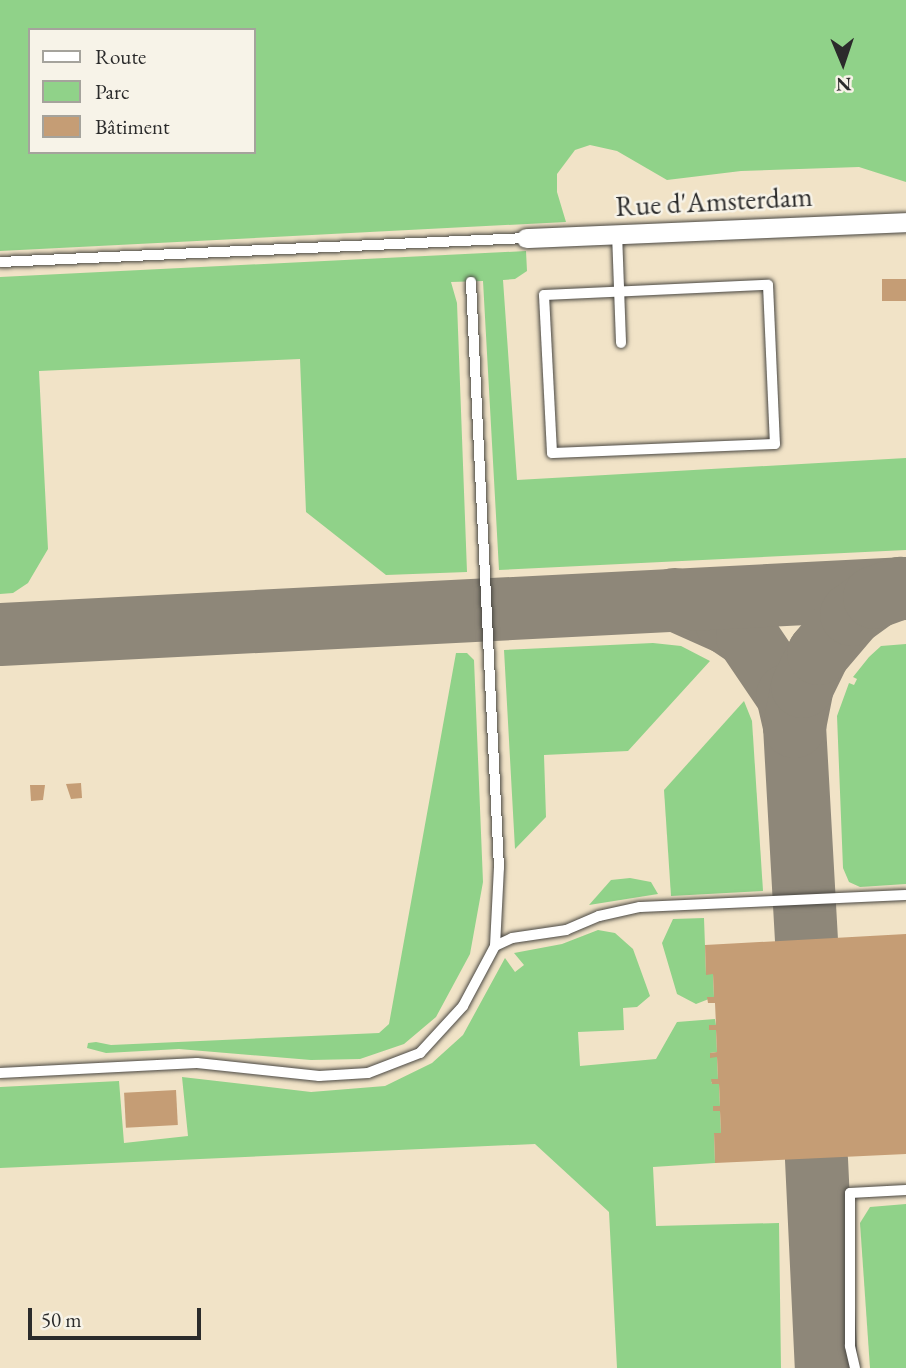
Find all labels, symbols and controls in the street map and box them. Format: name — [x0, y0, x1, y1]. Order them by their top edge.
legend — [28, 28, 256, 154]
north arrow — [808, 28, 878, 98]
text: Route — [95, 43, 146, 70]
text: N — [836, 72, 852, 97]
text: Parc — [95, 78, 129, 105]
text: Bâtiment — [95, 113, 170, 140]
street label: Rue d'Amsterdam — [615, 179, 813, 223]
scale bar — [32, 1294, 205, 1338]
text: 50 m — [41, 1306, 82, 1333]

